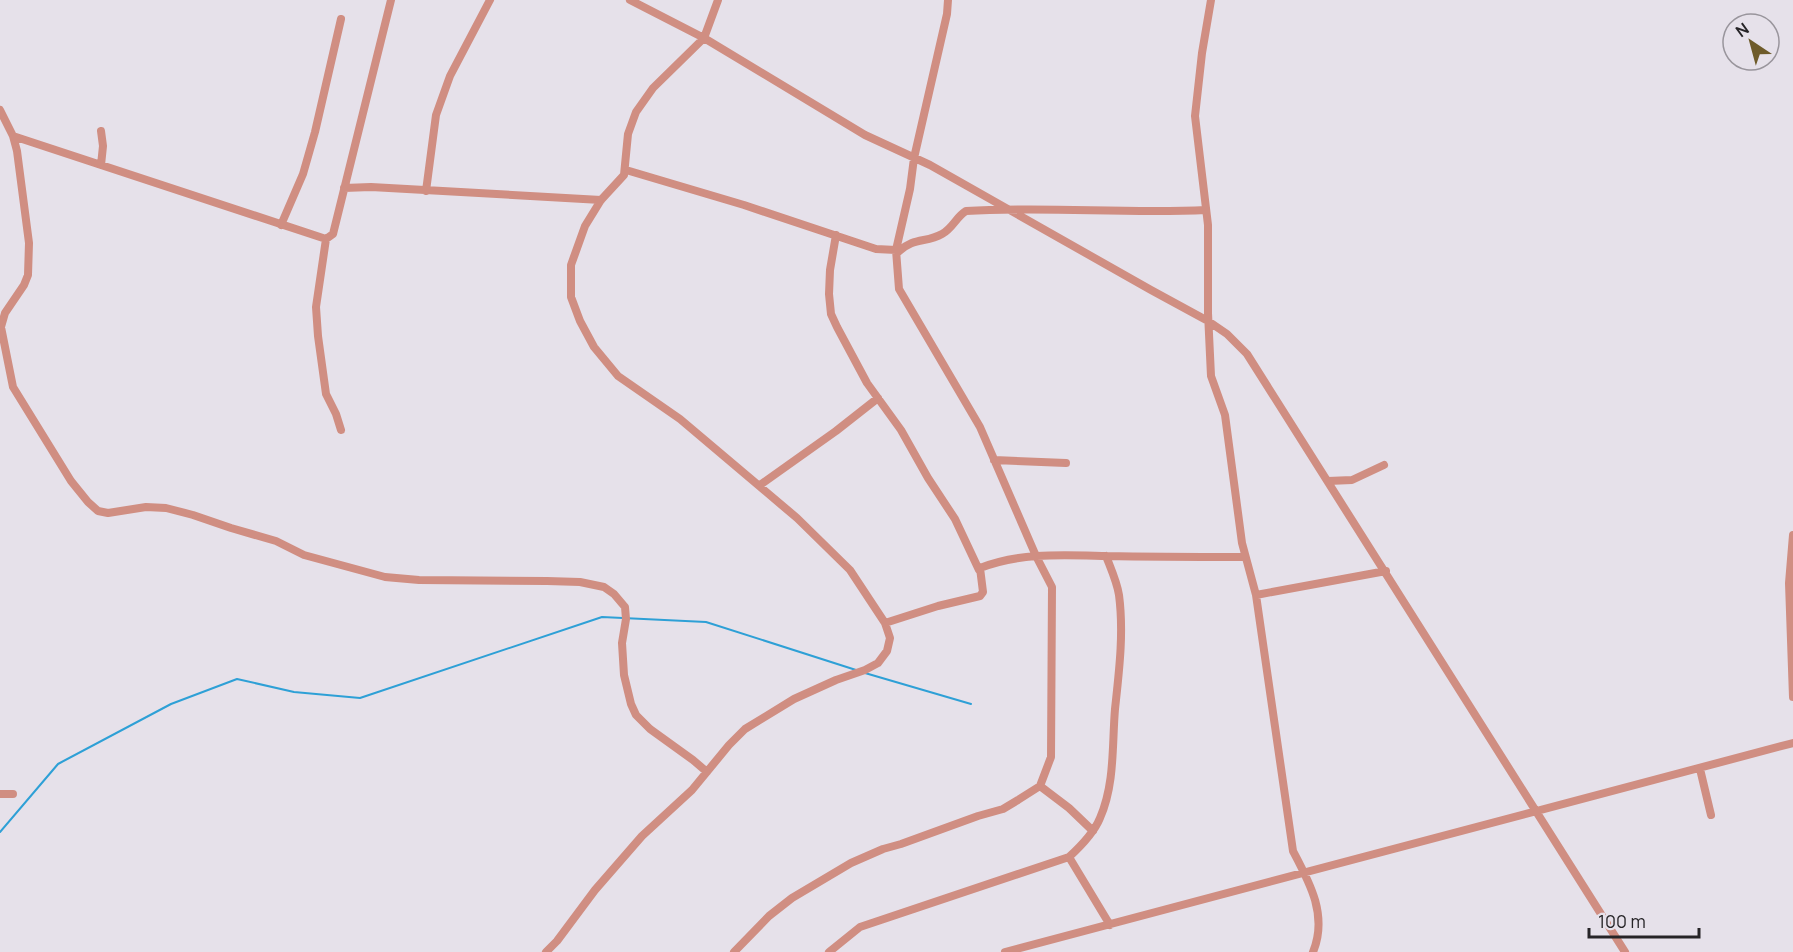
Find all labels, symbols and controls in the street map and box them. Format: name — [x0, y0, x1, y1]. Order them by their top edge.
north arrow — [1721, 12, 1781, 72]
text: N — [1731, 18, 1753, 42]
scale bar — [1589, 901, 1698, 939]
text: 100 m — [1598, 909, 1646, 933]

